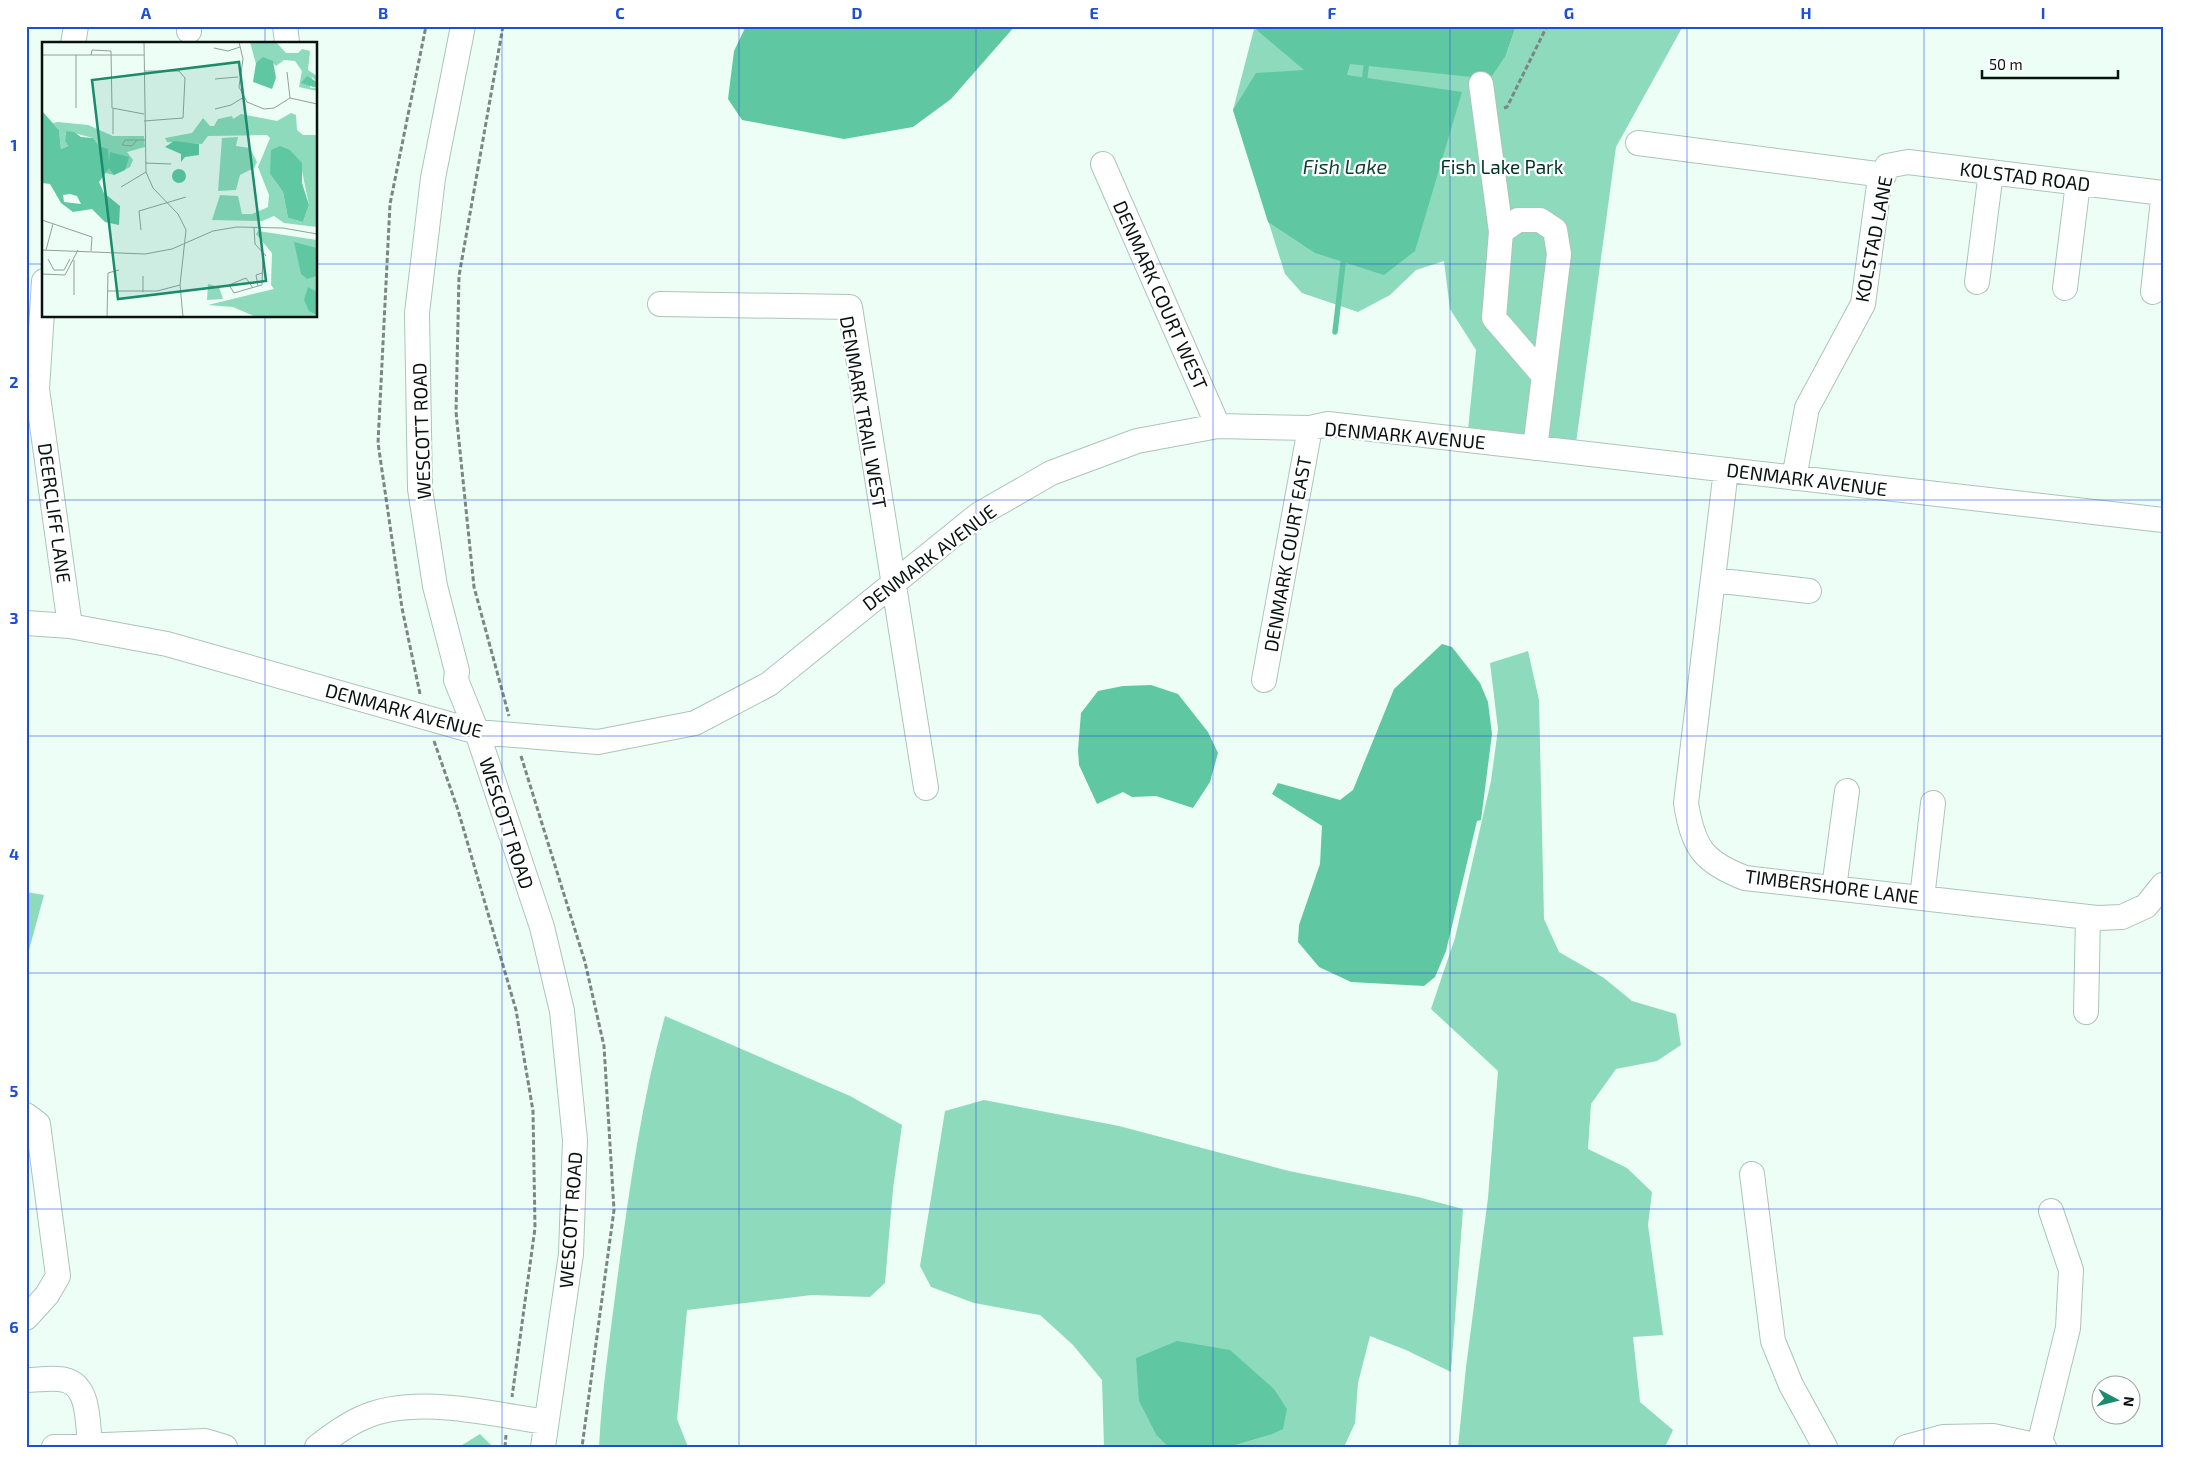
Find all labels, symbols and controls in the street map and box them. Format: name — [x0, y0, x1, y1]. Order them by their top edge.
text: A — [141, 3, 152, 22]
text: B — [378, 3, 388, 22]
text: C — [615, 3, 625, 22]
text: D — [852, 3, 863, 22]
text: E — [1089, 3, 1099, 22]
text: F — [1328, 3, 1337, 22]
text: G — [1564, 3, 1574, 22]
text: H — [1800, 3, 1812, 22]
text: I — [2041, 3, 2045, 22]
inset map — [42, 42, 318, 318]
scale bar — [1982, 48, 2118, 80]
text: 50 m — [1989, 55, 2023, 73]
text: 1 — [11, 135, 17, 154]
water label: Fish Lake — [1303, 154, 1387, 178]
park label: Fish Lake Park — [1441, 155, 1564, 178]
street label: KOLSTAD ROAD — [1958, 157, 2092, 195]
street label: KOLSTAD LANE — [1849, 174, 1897, 304]
street label: DENMARK COURT WEST — [1109, 197, 1213, 393]
street label: DENMARK TRAIL WEST — [836, 314, 892, 510]
street label: WESCOTT ROAD — [407, 362, 435, 500]
text: 2 — [9, 372, 19, 391]
street label: DENMARK AVENUE — [1323, 416, 1487, 454]
street label: DEERCLIFF LANE — [34, 441, 76, 585]
street label: DENMARK COURT EAST — [1258, 454, 1316, 654]
street label: DENMARK AVENUE — [1725, 458, 1889, 500]
street label: DENMARK AVENUE — [857, 499, 1001, 615]
text: 3 — [9, 608, 19, 627]
street label: DENMARK AVENUE — [323, 678, 485, 742]
street label: WESCOTT ROAD — [475, 754, 539, 892]
text: 4 — [9, 844, 19, 863]
street label: TIMBERSHORE LANE — [1744, 864, 1920, 908]
text: 5 — [10, 1081, 19, 1100]
street label: WESCOTT ROAD — [554, 1151, 586, 1289]
text: 6 — [9, 1317, 19, 1336]
north arrow — [2092, 1376, 2142, 1426]
text: N — [2120, 1396, 2138, 1408]

